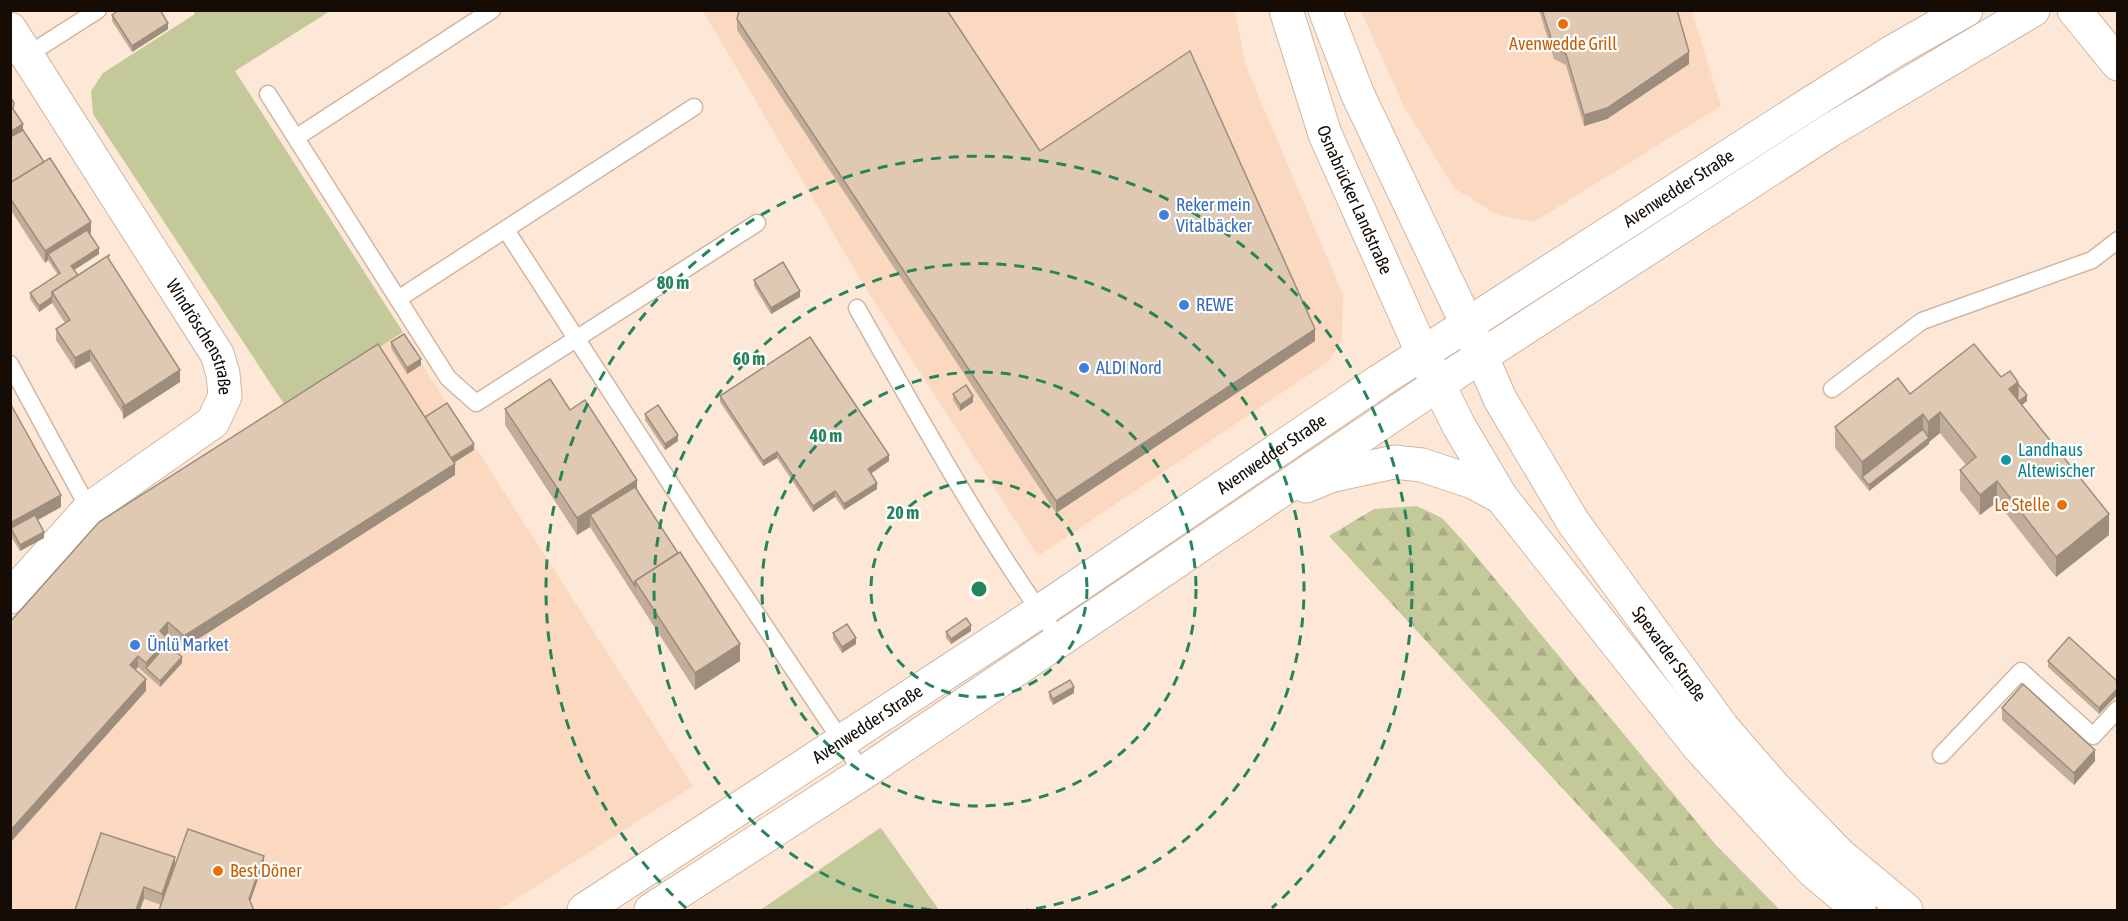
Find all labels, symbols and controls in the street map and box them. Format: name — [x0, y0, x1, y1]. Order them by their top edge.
marker: Avenwedde Grill — [1556, 17, 1570, 31]
place label: Avenwedde Grill — [1509, 33, 1617, 54]
street label: Osnabrücker Landstraße — [1313, 123, 1397, 277]
street label: Avenwedder Straße — [1619, 145, 1737, 231]
place label: Reker mein Vitalbäcker — [1176, 194, 1253, 236]
marker: Reker mein Vitalbäcker — [1157, 208, 1171, 222]
text: 80 m — [657, 272, 689, 293]
street label: Windröschenstraße — [162, 275, 236, 396]
place label: REWE — [1196, 294, 1234, 315]
marker: REWE — [1177, 298, 1191, 312]
text: 60 m — [733, 348, 765, 369]
place label: ALDI Nord — [1096, 357, 1162, 378]
marker: ALDI Nord — [1077, 361, 1091, 375]
street label: Avenwedder Straße — [1213, 409, 1330, 498]
text: 40 m — [809, 425, 842, 446]
place label: Landhaus Altewischer — [2018, 439, 2095, 481]
marker: Landhaus Altewischer — [1999, 453, 2013, 467]
place label: Le Stelle — [1994, 494, 2050, 515]
marker: Le Stelle — [2055, 498, 2069, 512]
text: 20 m — [887, 502, 919, 523]
centre of rings — [969, 579, 989, 599]
street label: Spexarder Straße — [1628, 602, 1711, 705]
place label: Ünlü Market — [147, 634, 229, 655]
marker: Ünlü Market — [128, 638, 142, 652]
street label: Avenwedder Straße — [808, 680, 926, 768]
place label: Best Döner — [230, 860, 302, 881]
marker: Best Döner — [211, 864, 225, 878]

